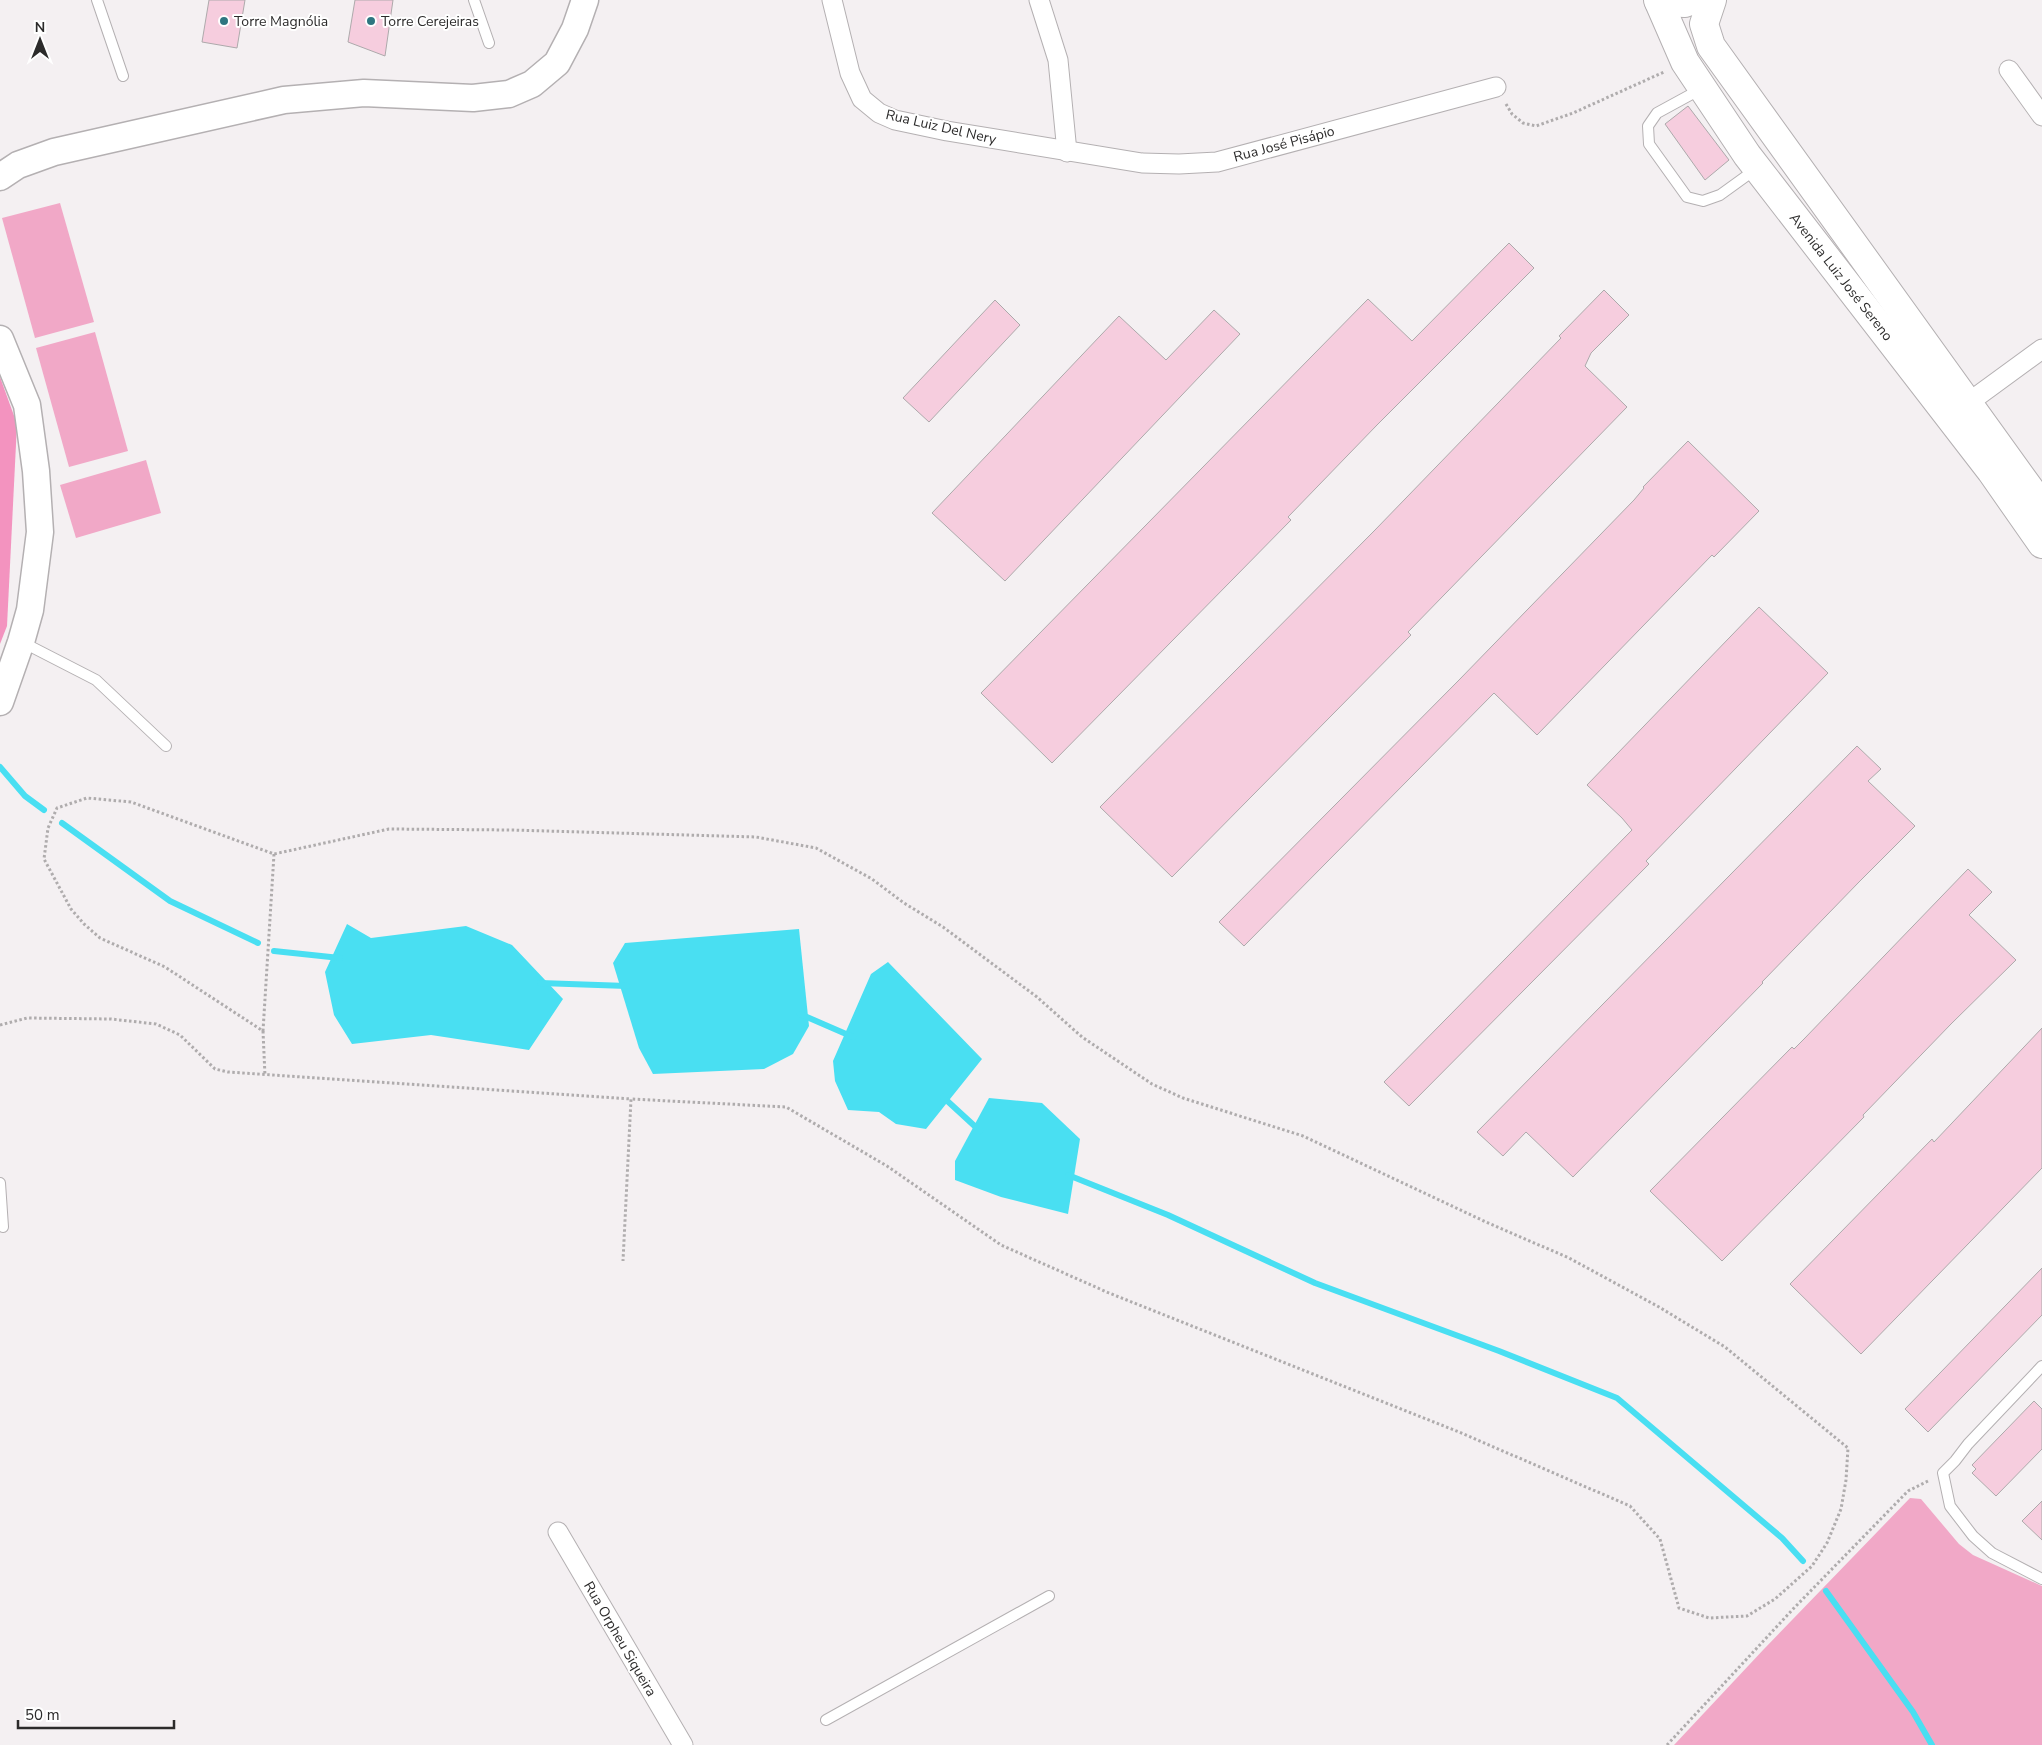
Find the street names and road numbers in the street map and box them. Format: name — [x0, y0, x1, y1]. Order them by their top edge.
street label: Rua Luiz Del Nery — [884, 105, 999, 149]
street label: Rua José Pisápio — [1231, 121, 1337, 167]
street label: Avenida Luiz José Sereno — [1785, 209, 1897, 345]
street label: Rua Orpheu Siqueira — [579, 1578, 661, 1700]

